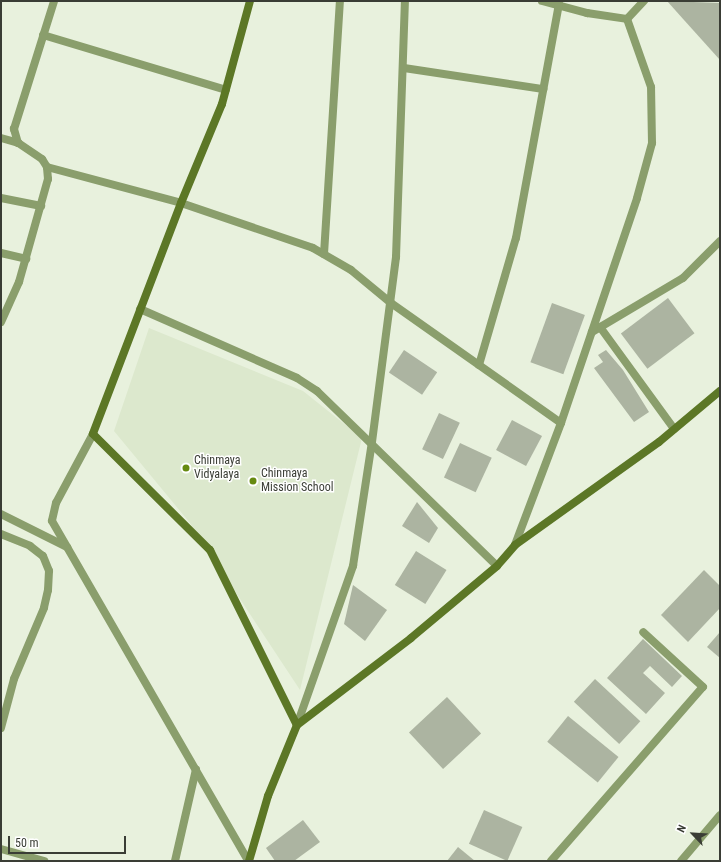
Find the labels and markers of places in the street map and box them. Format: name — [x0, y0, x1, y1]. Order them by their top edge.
place label: Chinmaya Vidyalaya — [194, 454, 241, 482]
marker: Chinmaya Vidyalaya — [181, 463, 191, 473]
place label: Chinmaya Mission School — [261, 467, 333, 495]
marker: Chinmaya Mission School — [248, 476, 258, 486]

